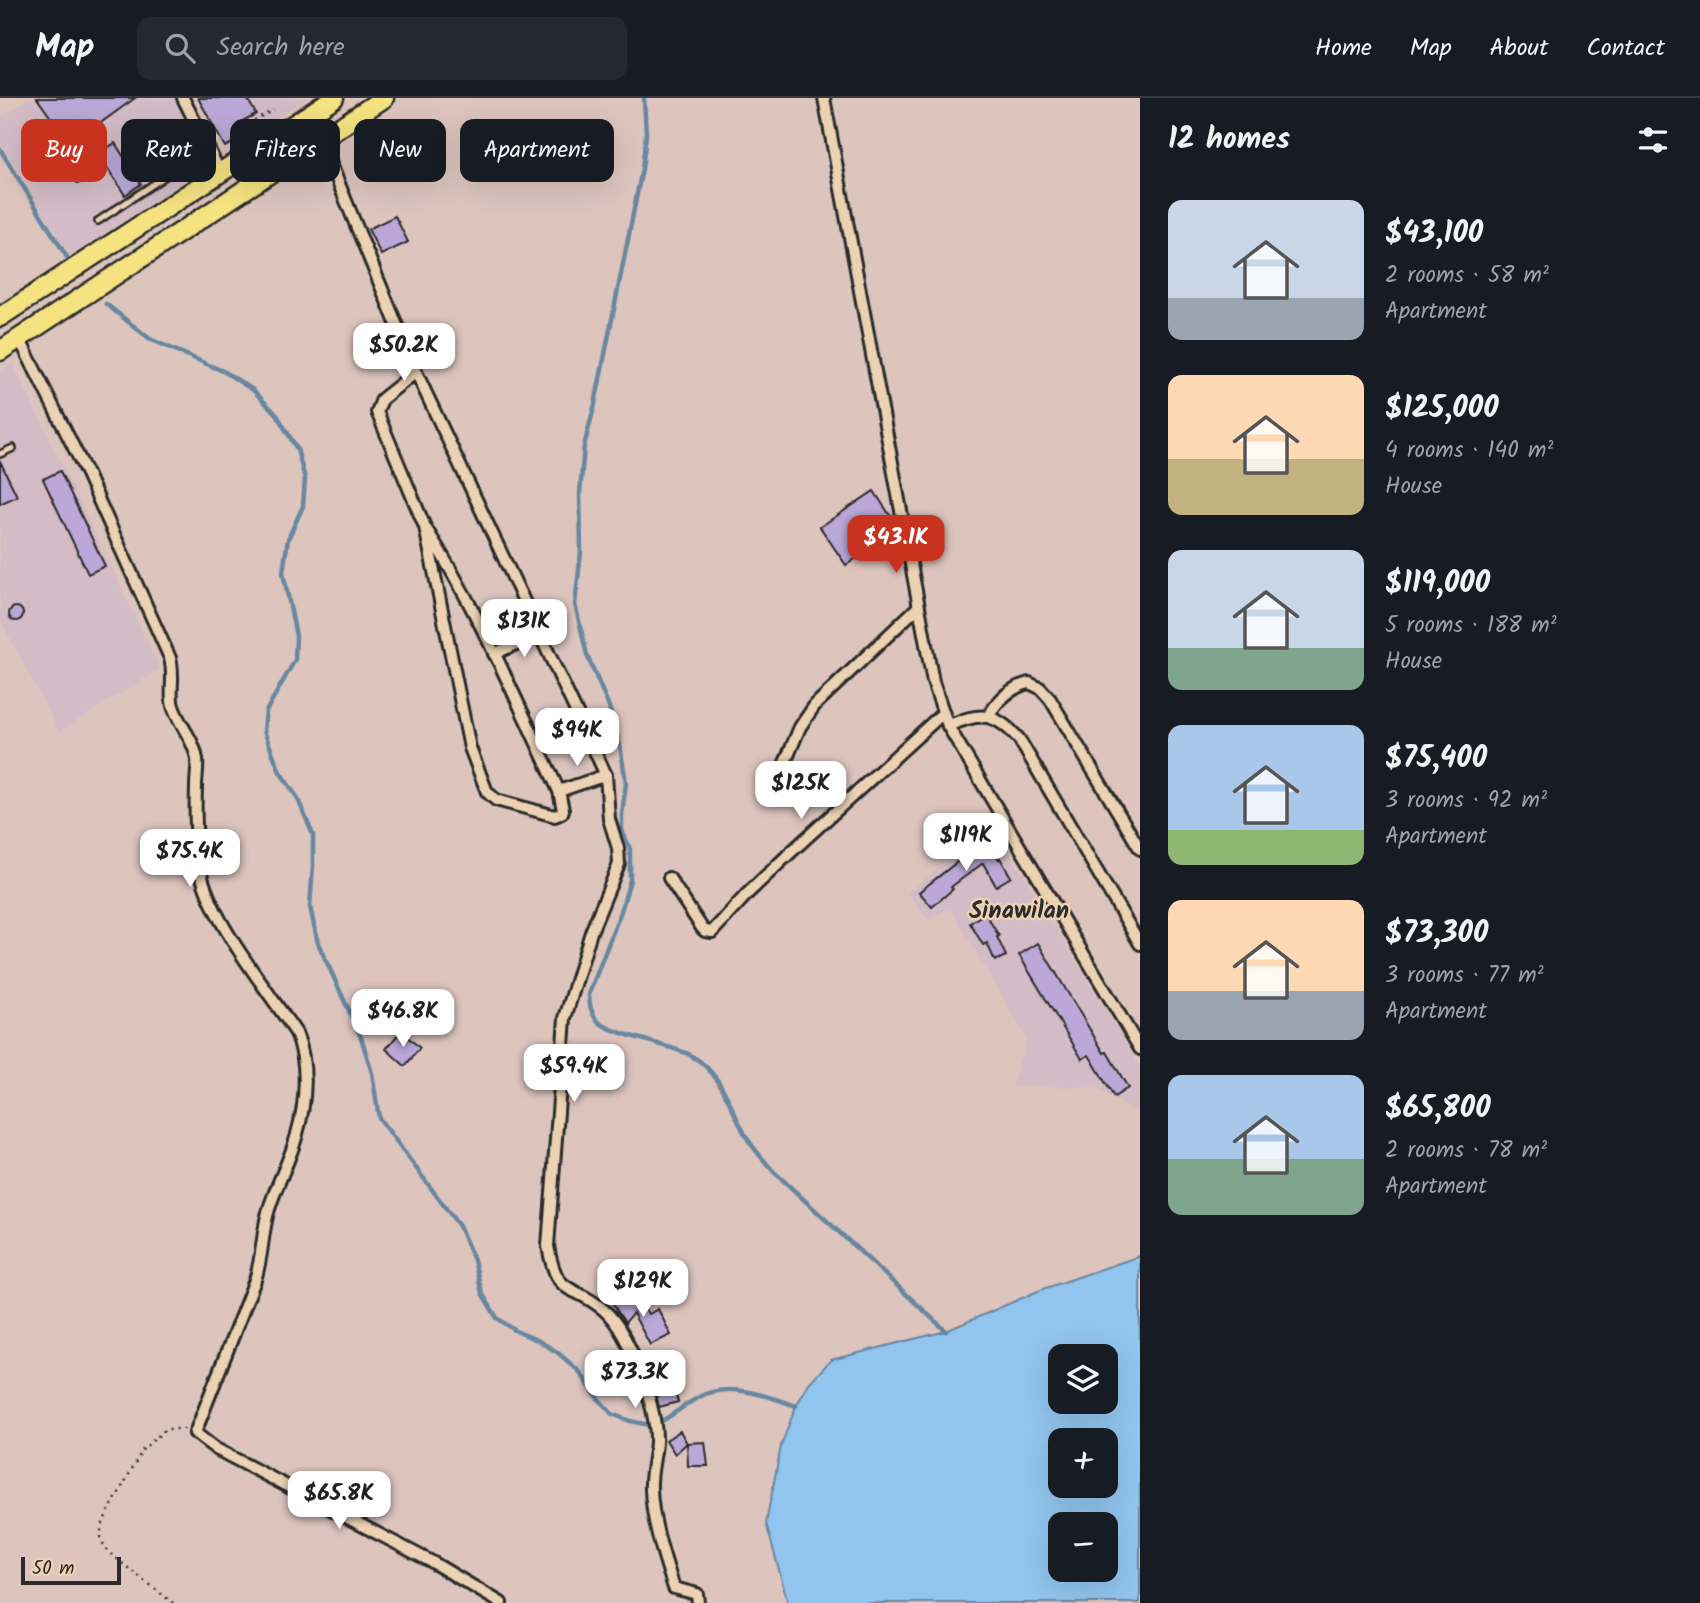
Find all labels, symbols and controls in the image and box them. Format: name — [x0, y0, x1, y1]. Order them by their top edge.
search box — [137, 17, 627, 80]
text: Map — [35, 22, 95, 75]
text: Search here — [217, 27, 345, 69]
icon: search — [161, 29, 199, 67]
text: Home — [1315, 29, 1372, 68]
text: Map — [1410, 29, 1452, 68]
text: About — [1490, 29, 1548, 68]
text: Contact — [1586, 29, 1665, 68]
text: 12 homes — [1168, 116, 1290, 164]
chip: Buy — [21, 119, 107, 182]
chip: Rent — [121, 119, 216, 182]
chip: Filters — [230, 119, 340, 182]
chip: New — [354, 119, 446, 182]
chip: Apartment — [460, 119, 614, 182]
icon: filters — [1634, 121, 1672, 159]
text: $43,100 — [1385, 210, 1483, 258]
icon: home — [1224, 228, 1308, 312]
text: 2 rooms · 58 m² — [1385, 258, 1549, 294]
text: Apartment — [1385, 294, 1487, 330]
pin: $50.2K — [347, 324, 461, 383]
text: $50.2K — [369, 328, 439, 364]
text: $125,000 — [1385, 385, 1499, 433]
icon: home — [1224, 403, 1308, 487]
text: 4 rooms · 140 m² — [1385, 433, 1553, 469]
text: House — [1385, 469, 1442, 505]
pin: $43.1K — [839, 516, 953, 575]
text: $43.1K — [864, 520, 928, 556]
text: $119,000 — [1385, 560, 1490, 608]
icon: home — [1224, 578, 1308, 662]
pin: $131K — [475, 600, 573, 659]
text: $131K — [497, 604, 551, 640]
text: 5 rooms · 188 m² — [1385, 608, 1557, 644]
text: House — [1385, 644, 1442, 680]
pin: $94K — [536, 708, 618, 768]
text: $94K — [551, 713, 603, 749]
text: $75,400 — [1385, 735, 1487, 783]
icon: home — [1224, 753, 1308, 837]
pin: $125K — [752, 762, 850, 821]
text: $125K — [771, 766, 831, 802]
text: 3 rooms · 92 m² — [1385, 783, 1547, 819]
pin: $119K — [917, 814, 1015, 873]
text: $119K — [940, 818, 993, 854]
text: Apartment — [1385, 819, 1487, 855]
pin: $75.4K — [133, 830, 247, 889]
text: $75.4K — [156, 834, 224, 870]
district label: Sinawilan — [969, 892, 1069, 931]
text: $73,300 — [1385, 910, 1488, 958]
icon: home — [1224, 928, 1308, 1012]
text: 3 rooms · 77 m² — [1385, 958, 1544, 994]
pin: $46.8K — [346, 990, 460, 1049]
text: $46.8K — [367, 994, 439, 1030]
text: Apartment — [1385, 994, 1487, 1030]
pin: $59.4K — [517, 1044, 631, 1104]
text: $59.4K — [540, 1049, 608, 1085]
text: $65,800 — [1385, 1085, 1491, 1133]
icon: home — [1224, 1103, 1308, 1187]
text: 2 rooms · 78 m² — [1385, 1133, 1547, 1169]
text: Apartment — [1385, 1169, 1487, 1205]
pin: $129K — [594, 1260, 692, 1319]
text: $129K — [613, 1264, 673, 1300]
map controls — [1048, 1344, 1118, 1582]
button: layers — [1048, 1344, 1118, 1414]
pin: $73.3K — [578, 1350, 692, 1410]
text: $73.3K — [601, 1355, 669, 1391]
button: + — [1048, 1428, 1118, 1498]
pin: $65.8K — [282, 1472, 396, 1531]
text: $65.8K — [304, 1476, 374, 1512]
button: − — [1048, 1512, 1118, 1582]
scale bar — [21, 1554, 121, 1586]
text: 50 m — [32, 1554, 74, 1584]

